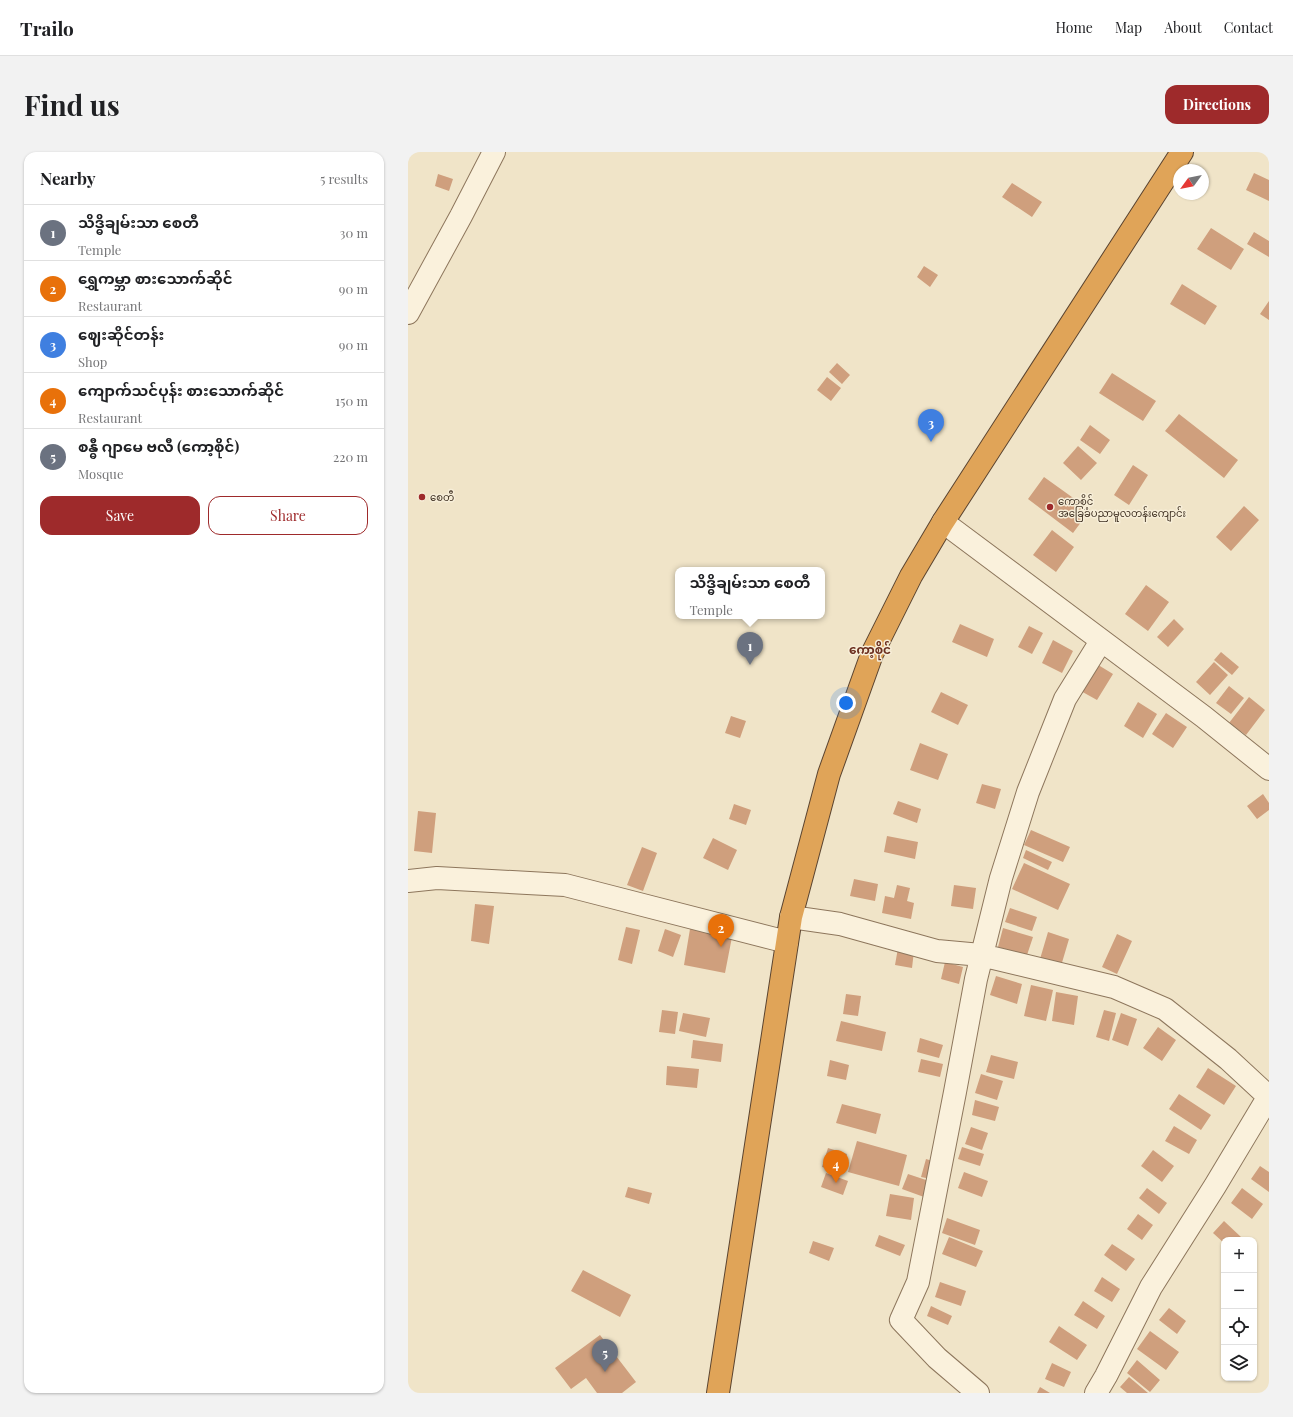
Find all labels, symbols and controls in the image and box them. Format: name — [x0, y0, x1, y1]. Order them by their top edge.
text: Trailo — [20, 15, 74, 41]
text: Home — [1055, 18, 1093, 37]
text: Map — [1115, 18, 1142, 37]
text: About — [1164, 18, 1202, 37]
text: Contact — [1224, 18, 1273, 37]
button: Directions — [1165, 85, 1269, 124]
text: Find us — [24, 86, 120, 123]
north arrow — [1173, 164, 1209, 200]
text: Nearby — [40, 167, 95, 189]
text: 5 results — [320, 170, 368, 187]
text: သိဒ္ဓိချမ်းသာ စေတီ — [78, 212, 199, 232]
text: 1 — [51, 224, 55, 241]
text: 30 m — [340, 224, 368, 241]
text: Temple — [78, 241, 121, 258]
text: ရွှေကမ္ဘာ စားသောက်ဆိုင် — [78, 268, 233, 288]
text: 2 — [50, 280, 56, 297]
text: 90 m — [339, 280, 368, 297]
text: Restaurant — [78, 297, 142, 314]
text: ဈေးဆိုင်တန်း — [78, 324, 164, 344]
text: 3 — [50, 336, 56, 353]
text: 90 m — [339, 336, 368, 353]
text: Shop — [78, 353, 107, 370]
text: ကျောက်သင်ပုန်း စားသောက်ဆိုင် — [78, 380, 284, 400]
text: 4 — [50, 392, 56, 409]
text: 150 m — [335, 392, 368, 409]
text: Restaurant — [78, 409, 142, 426]
pin: 3 — [918, 409, 944, 442]
text: စန္ဓီ ဂျာမေ ဗလီ (ကော့စိုင်) — [78, 436, 239, 456]
text: 5 — [50, 448, 56, 465]
text: 220 m — [333, 448, 368, 465]
text: Mosque — [78, 465, 123, 482]
place label: စေတီ — [430, 490, 454, 504]
marker: စေတီ — [417, 492, 427, 502]
place label: ကော့စိုင် အခြေခံပညာမူလတန်းကျောင်း — [1058, 494, 1186, 522]
button: Save — [40, 496, 200, 535]
button: Share — [208, 496, 368, 535]
marker: ကော့စိုင် အခြေခံပညာမူလတန်းကျောင်း — [1045, 502, 1055, 512]
popup — [675, 567, 825, 619]
text: သိဒ္ဓိချမ်းသာ စေတီ — [690, 572, 810, 592]
text: Temple — [690, 601, 733, 618]
pin: 1 — [737, 632, 763, 665]
district label: ကော့စိုင် — [849, 640, 891, 661]
your location — [836, 693, 856, 713]
pin: 2 — [708, 914, 734, 947]
pin: 4 — [823, 1150, 849, 1183]
map controls — [1221, 1237, 1257, 1381]
button: + — [1221, 1237, 1257, 1273]
button: − — [1221, 1273, 1257, 1309]
button: locate — [1221, 1309, 1257, 1345]
pin: 5 — [592, 1339, 618, 1372]
button: layers — [1221, 1345, 1257, 1381]

